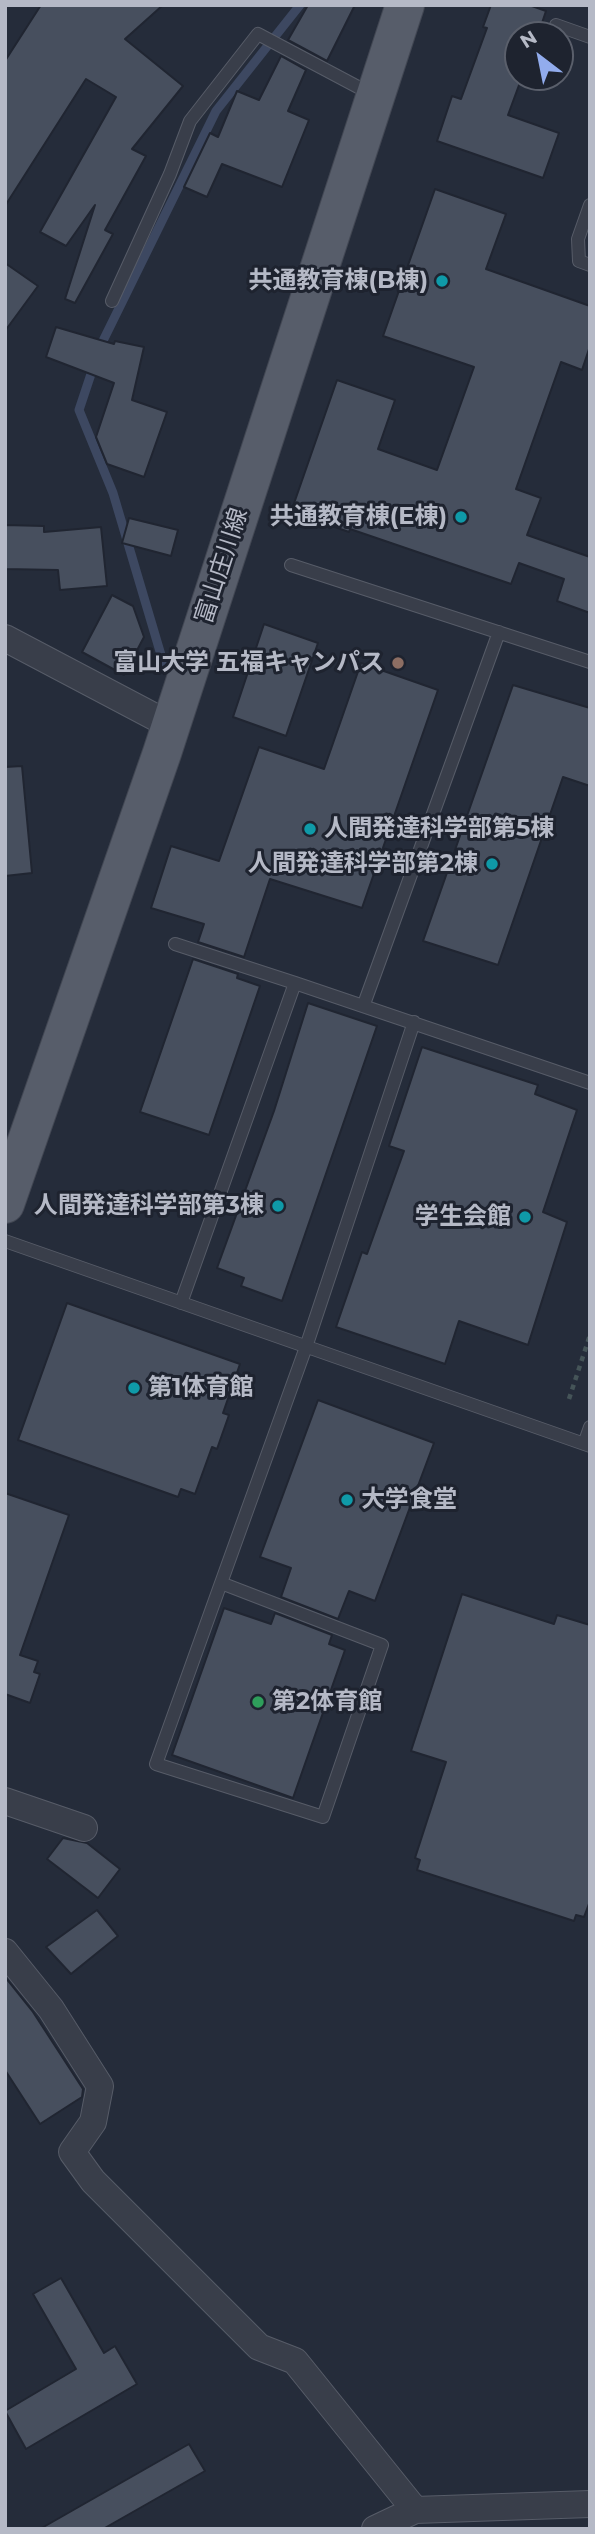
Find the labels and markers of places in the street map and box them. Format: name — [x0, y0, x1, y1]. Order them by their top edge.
place label: 共通教育棟(B棟) — [248, 267, 428, 295]
marker: 共通教育棟(B棟) — [434, 273, 450, 289]
place label: 共通教育棟(E棟) — [270, 503, 447, 531]
marker: 共通教育棟(E棟) — [453, 509, 469, 525]
place label: 富山大学 五福キャンパス — [113, 649, 384, 677]
marker: 富山大学 五福キャンパス — [390, 655, 406, 671]
place label: 人間発達科学部第5棟 — [324, 815, 554, 843]
marker: 人間発達科学部第5棟 — [302, 821, 318, 837]
place label: 人間発達科学部第2棟 — [248, 850, 478, 878]
marker: 人間発達科学部第2棟 — [484, 856, 500, 872]
place label: 人間発達科学部第3棟 — [34, 1192, 264, 1220]
marker: 人間発達科学部第3棟 — [270, 1198, 286, 1214]
place label: 学生会館 — [415, 1203, 511, 1231]
marker: 学生会館 — [517, 1209, 533, 1225]
place label: 第1体育館 — [148, 1374, 253, 1402]
marker: 第1体育館 — [126, 1380, 142, 1396]
place label: 大学食堂 — [361, 1486, 457, 1514]
marker: 大学食堂 — [339, 1492, 355, 1508]
place label: 第2体育館 — [272, 1688, 382, 1716]
marker: 第2体育館 — [250, 1694, 266, 1710]

